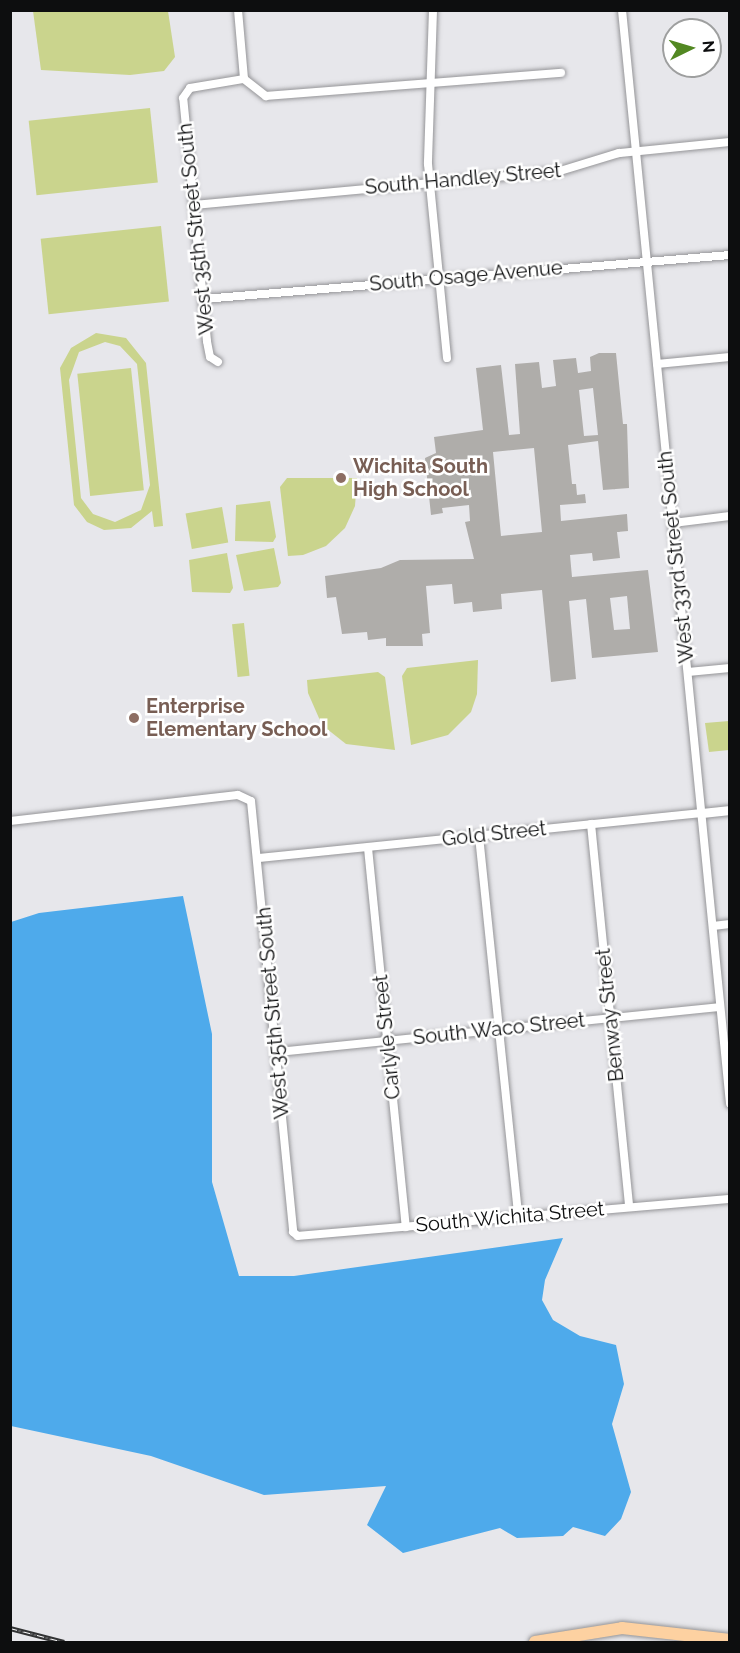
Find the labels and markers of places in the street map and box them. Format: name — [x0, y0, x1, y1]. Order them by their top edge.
place label: Wichita South High School — [353, 454, 488, 501]
marker: Wichita South High School — [334, 471, 348, 485]
place label: Enterprise Elementary School — [146, 694, 328, 741]
marker: Enterprise Elementary School — [127, 711, 141, 725]

